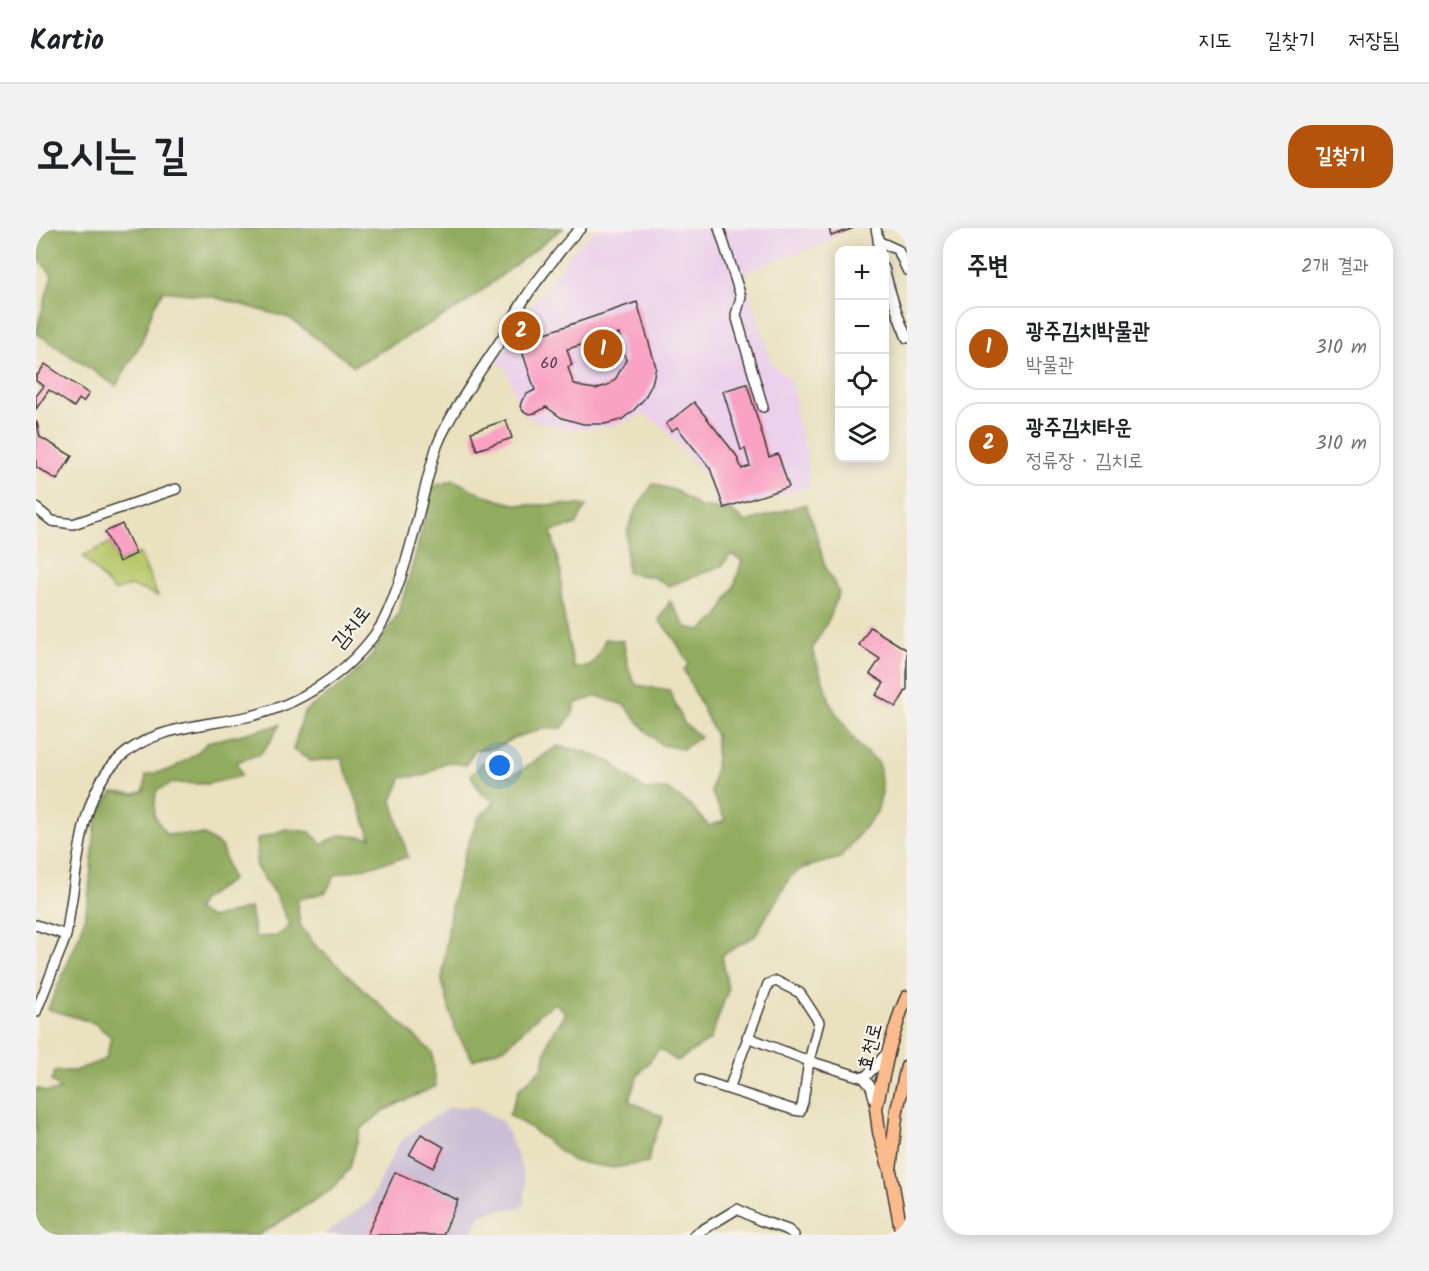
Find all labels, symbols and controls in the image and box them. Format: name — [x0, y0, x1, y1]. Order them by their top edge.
text: Kartio — [30, 19, 104, 64]
text: 지도 — [1198, 25, 1232, 58]
text: 길찾기 — [1265, 25, 1315, 58]
text: 저장됨 — [1348, 25, 1399, 58]
text: 오시는 길 — [36, 123, 187, 190]
button: 길찾기 — [1288, 125, 1393, 188]
map controls — [835, 246, 889, 462]
button: + — [835, 246, 889, 300]
text: 주변 — [967, 246, 1009, 288]
text: 2개 결과 — [1301, 251, 1369, 283]
button: − — [835, 300, 889, 354]
pin: 2 — [502, 308, 540, 354]
text: 광주김치박물관 — [1026, 315, 1150, 350]
pin: 1 — [584, 326, 622, 372]
text: 1 — [985, 332, 992, 364]
text: 310 m — [1315, 332, 1367, 364]
text: 박물관 — [1026, 350, 1074, 382]
house number: 60 — [541, 351, 557, 376]
button: locate — [835, 354, 889, 408]
button: layers — [835, 408, 889, 462]
text: 광주김치타운 — [1026, 411, 1132, 446]
text: 2 — [983, 428, 994, 460]
text: 310 m — [1315, 428, 1367, 460]
text: 정류장 · 김치로 — [1026, 446, 1143, 478]
street label: 김치로 — [325, 599, 379, 657]
your location — [485, 751, 514, 780]
street label: 효천로 — [850, 1020, 892, 1074]

